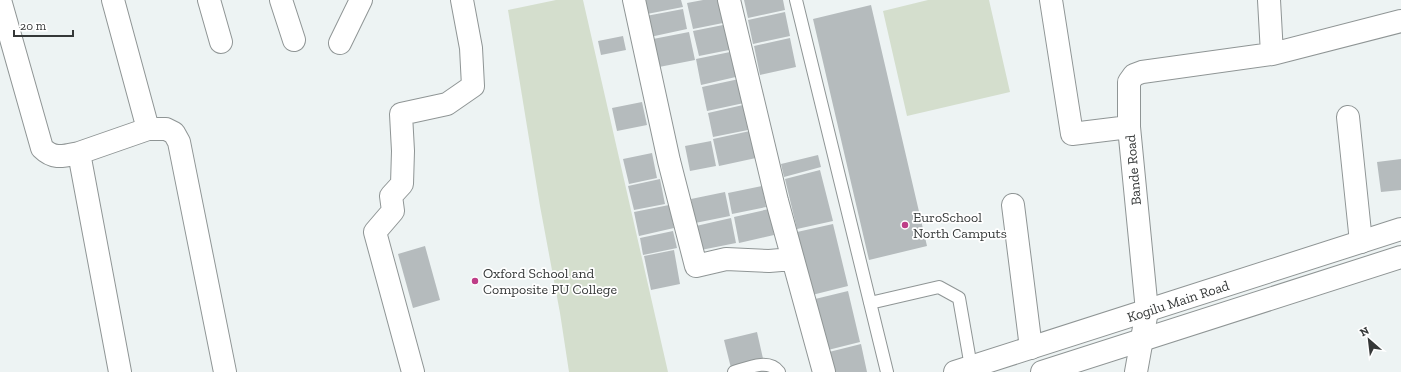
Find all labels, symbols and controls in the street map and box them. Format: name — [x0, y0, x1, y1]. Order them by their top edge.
scale bar — [14, 12, 73, 38]
text: 20 m — [20, 19, 47, 33]
street label: Bande Road — [1122, 134, 1145, 206]
place label: EuroSchool North Camputs — [913, 209, 1007, 242]
marker: EuroSchool North Camputs — [900, 220, 910, 230]
place label: Oxford School and Composite PU College — [483, 265, 617, 298]
marker: Oxford School and Composite PU College — [470, 276, 480, 286]
street label: Kogilu Main Road — [1125, 277, 1232, 326]
north arrow — [1349, 320, 1389, 360]
text: N — [1358, 324, 1372, 339]

